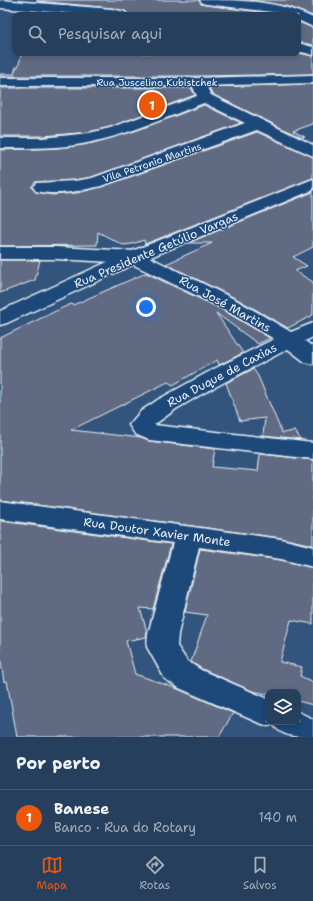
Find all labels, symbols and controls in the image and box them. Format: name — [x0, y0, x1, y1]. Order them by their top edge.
search box — [12, 12, 301, 56]
icon: search — [26, 23, 48, 45]
text: Pesquisar aqui — [58, 24, 162, 44]
street label: Rua Juscelino Kubistchek — [96, 76, 218, 89]
pin: 1 — [139, 90, 165, 120]
street label: Vila Petronio Martins — [101, 139, 203, 185]
street label: Rua Presidente Getúlio Vargas — [71, 208, 241, 292]
street label: Rua José Martins — [176, 272, 274, 336]
your location — [136, 297, 156, 317]
street label: Rua Duque de Caxias — [164, 339, 280, 411]
street label: Rua Doutor Xavier Monte — [83, 514, 232, 550]
map controls — [265, 689, 301, 725]
button: layers — [265, 689, 301, 725]
text: Por perto — [16, 752, 101, 774]
text: Banese — [54, 799, 109, 819]
text: 1 — [26, 809, 32, 826]
text: 140 m — [258, 809, 297, 826]
text: Banco · Rua do Rotary — [54, 819, 196, 836]
tab: Mapa — [36, 854, 67, 893]
tab: Rotas — [140, 854, 170, 893]
tab: Salvos — [243, 854, 277, 893]

